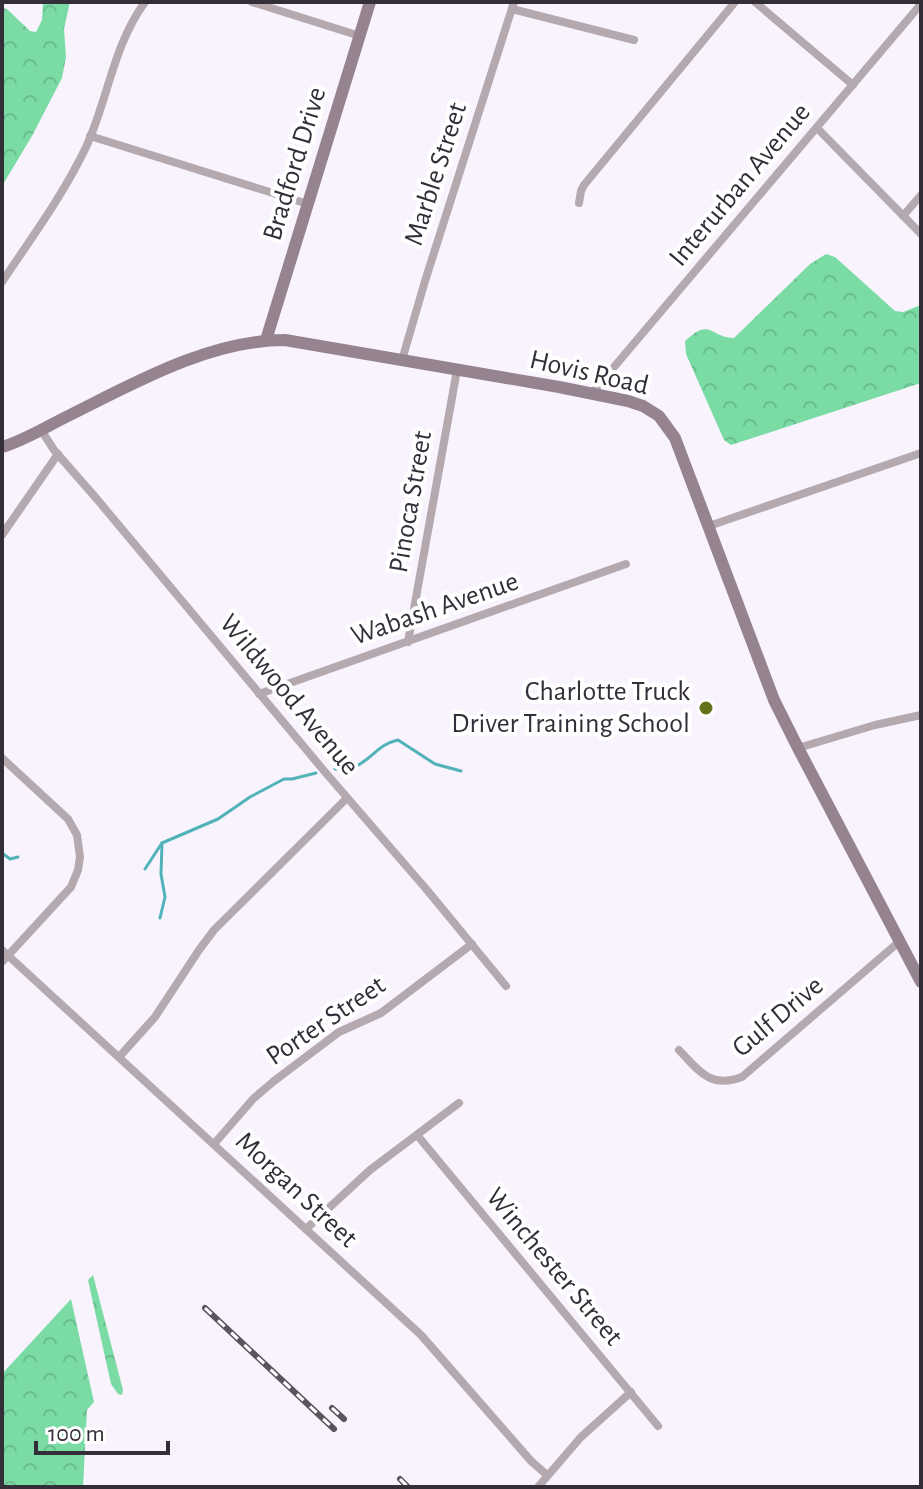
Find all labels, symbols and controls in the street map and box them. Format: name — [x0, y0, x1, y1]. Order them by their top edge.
street label: Bradford Drive — [258, 84, 332, 244]
street label: Interurban Avenue — [664, 98, 816, 272]
street label: Marble Street — [400, 99, 472, 249]
street label: Hovis Road — [527, 346, 651, 400]
street label: Pinoca Street — [385, 429, 437, 575]
street label: Wabash Avenue — [348, 567, 522, 651]
street label: Wildwood Avenue — [214, 609, 364, 781]
place label: Charlotte Truck Driver Training School — [451, 678, 690, 738]
marker: Charlotte Truck Driver Training School — [697, 699, 715, 717]
street label: Porter Street — [261, 971, 391, 1071]
street label: Gulf Drive — [727, 971, 829, 1063]
street label: Morgan Street — [230, 1127, 362, 1253]
street label: Winchester Street — [480, 1183, 628, 1351]
scale bar — [36, 1405, 168, 1455]
text: 100 m — [48, 1422, 105, 1446]

